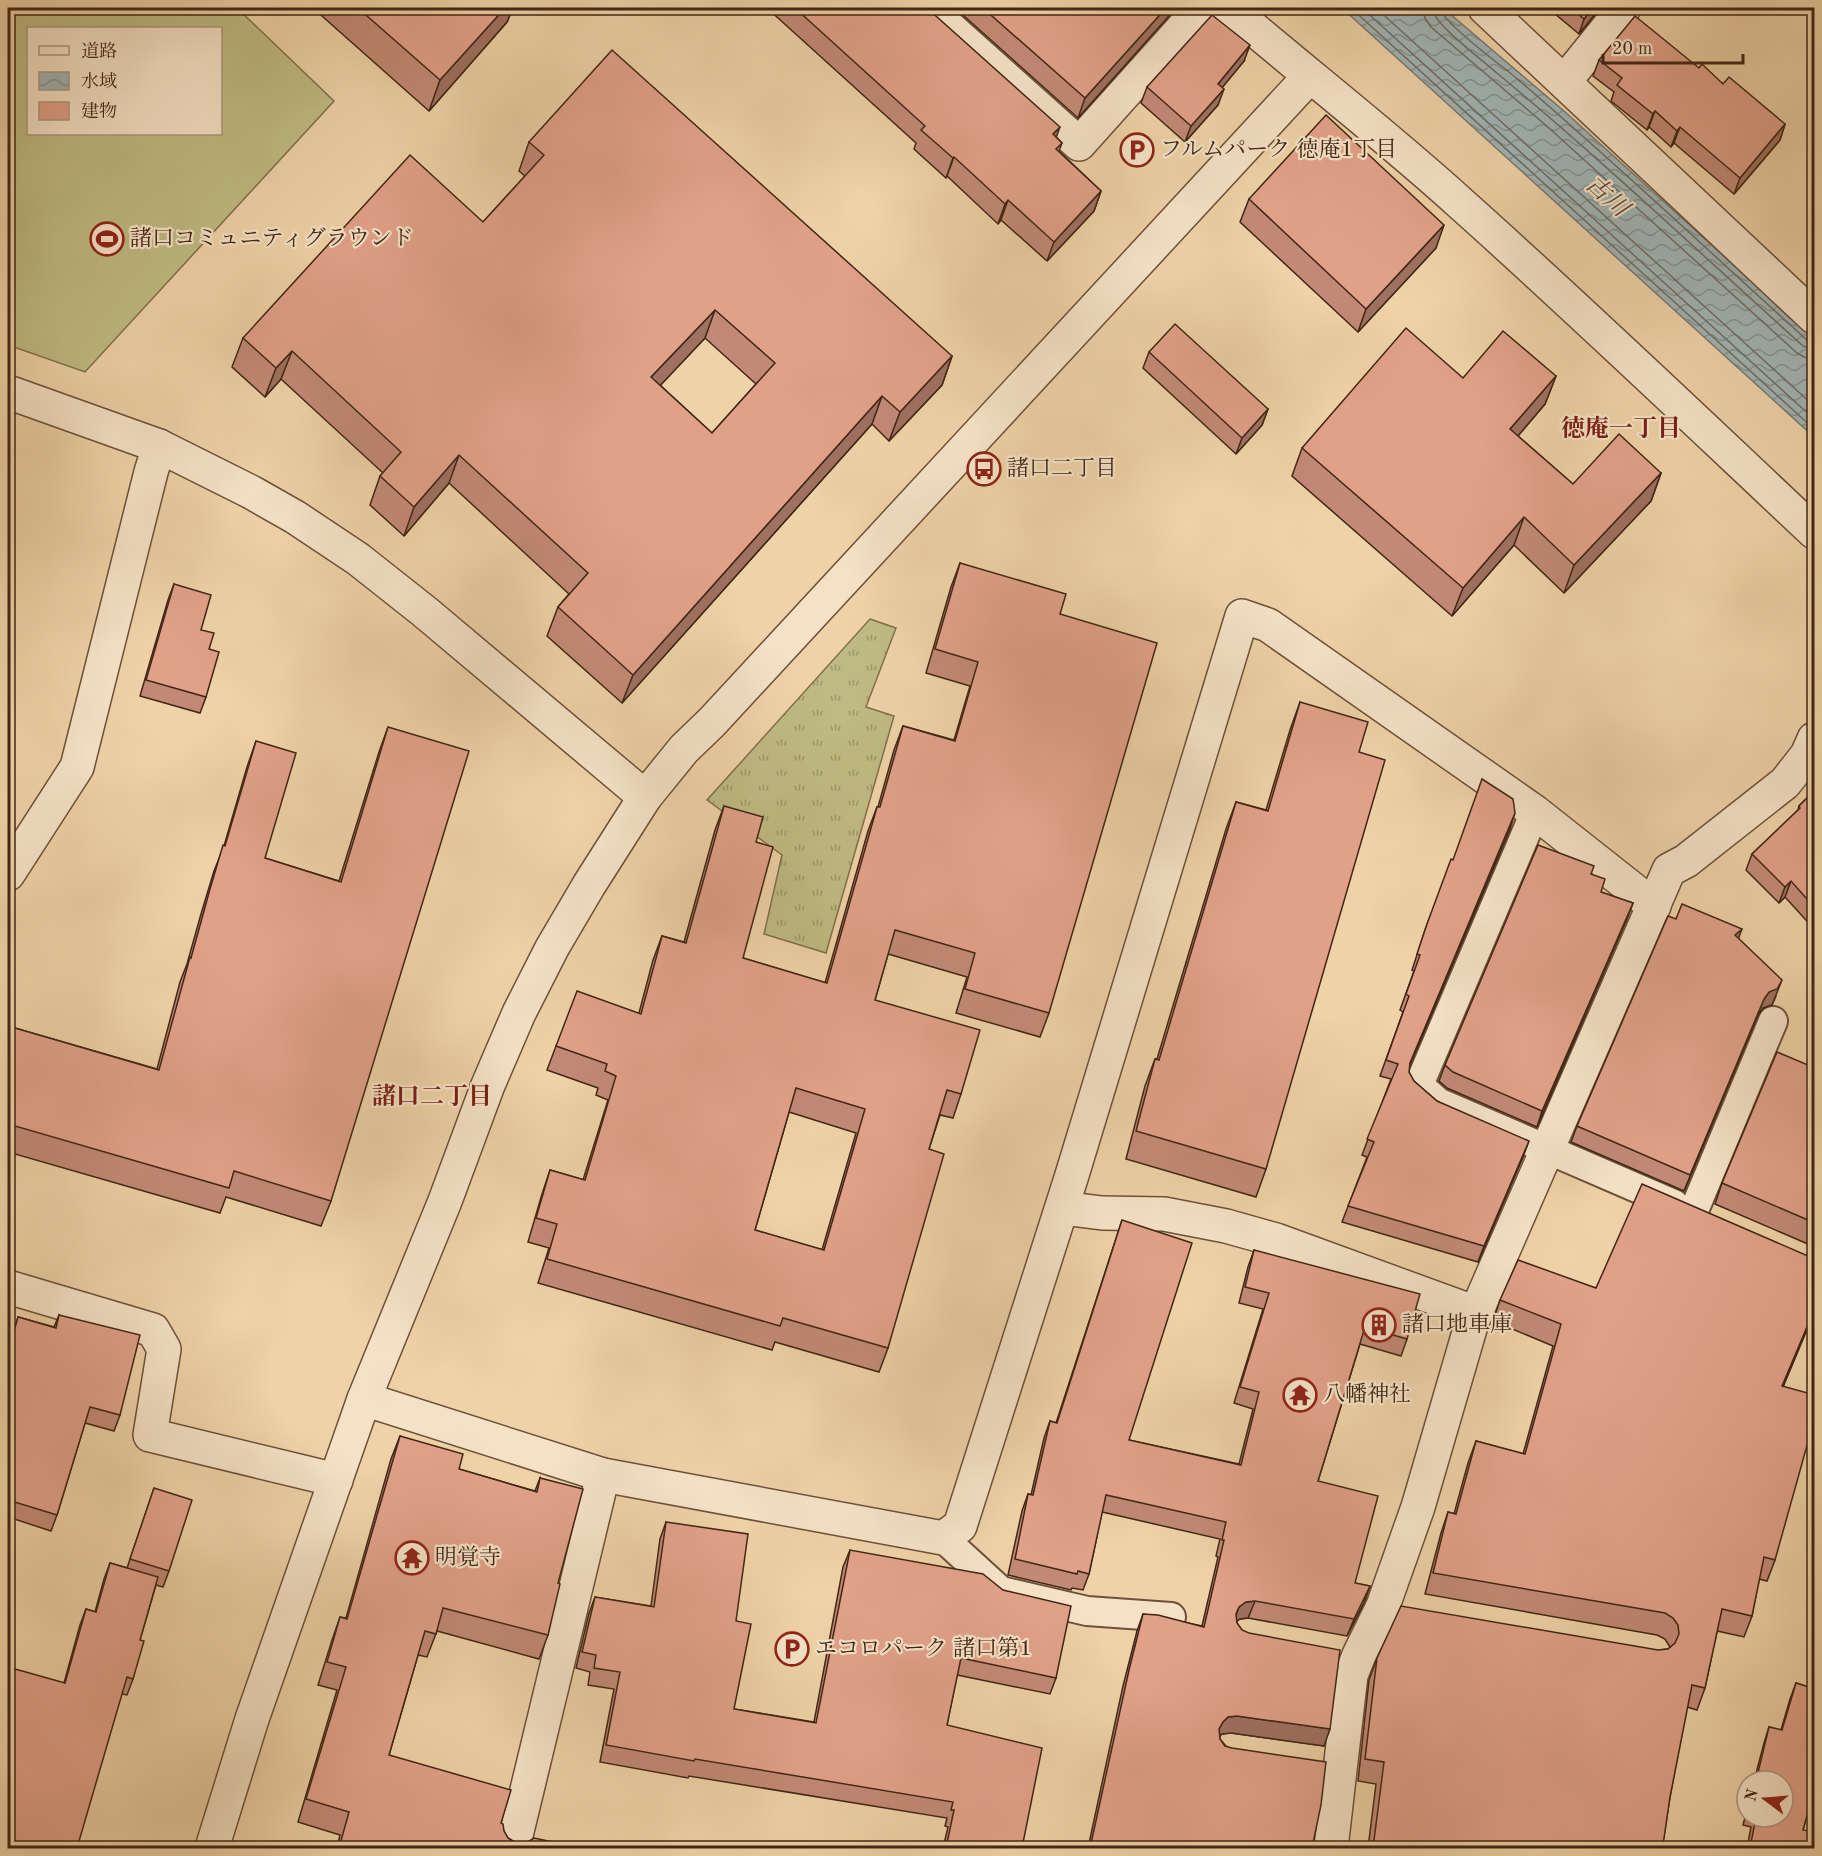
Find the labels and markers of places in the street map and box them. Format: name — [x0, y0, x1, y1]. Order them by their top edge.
parking icon: フルムパーク 徳庵1丁目 — [1119, 132, 1155, 168]
place label: フルムパーク 徳庵1丁目 — [1160, 137, 1397, 161]
sports icon: 諸口コミュニティグラウンド — [89, 221, 125, 257]
place label: 諸口コミュニティグラウンド — [130, 226, 414, 250]
bus stop icon: 諸口二丁目 — [966, 451, 1002, 487]
place label: 諸口二丁目 — [1007, 456, 1117, 480]
building icon: 諸口地車庫 — [1361, 1307, 1397, 1343]
place label: 諸口地車庫 — [1402, 1312, 1512, 1336]
temple icon: 八幡神社 — [1282, 1377, 1318, 1413]
place label: 八幡神社 — [1323, 1382, 1411, 1406]
temple icon: 明覚寺 — [394, 1540, 430, 1576]
place label: 明覚寺 — [435, 1545, 501, 1569]
parking icon: エコロパーク 諸口第1 — [774, 1631, 810, 1667]
place label: エコロパーク 諸口第1 — [815, 1636, 1032, 1660]

